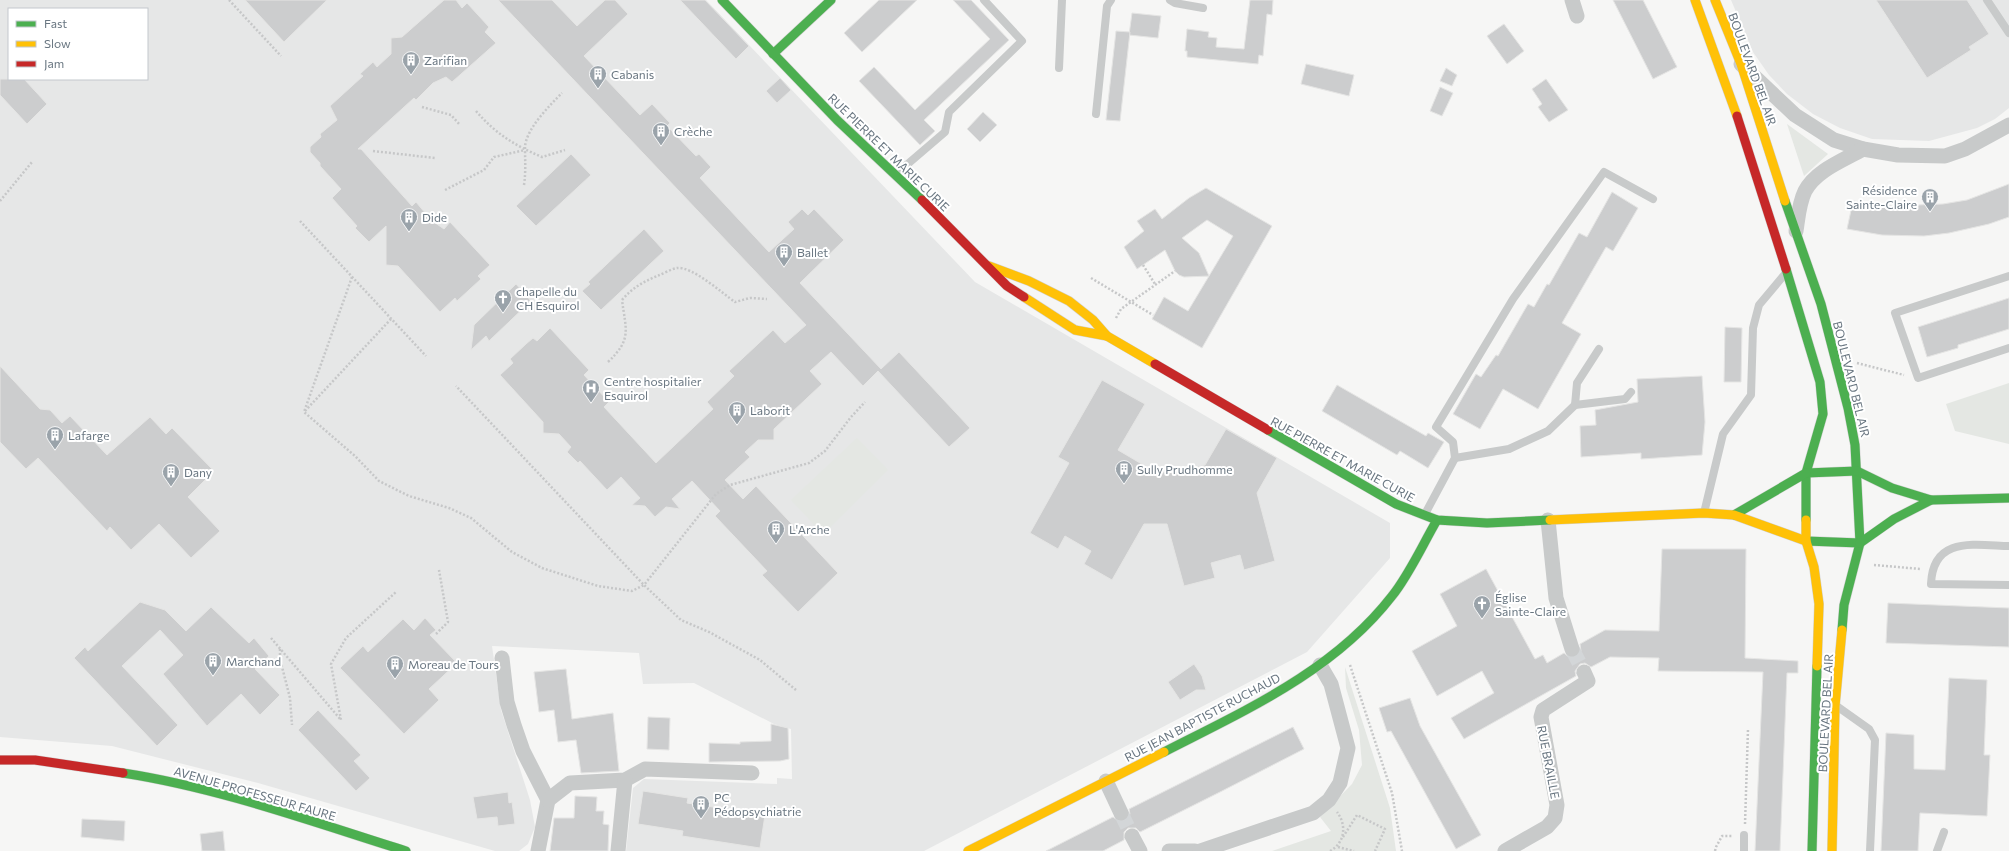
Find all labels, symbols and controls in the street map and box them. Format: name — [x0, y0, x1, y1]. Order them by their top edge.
legend — [8, 8, 148, 80]
street label: BOULEVARD BEL AIR — [1726, 11, 1780, 127]
text: Fast — [44, 16, 67, 30]
text: Slow — [44, 36, 71, 50]
building icon: Zarifian — [401, 50, 421, 75]
place label: Zarifian — [424, 53, 467, 67]
text: Jam — [44, 56, 64, 71]
building icon: Cabanis — [588, 64, 608, 89]
place label: Cabanis — [611, 67, 654, 81]
street label: RUE PIERRE ET MARIE CURIE — [826, 90, 952, 214]
building icon: Crèche — [651, 121, 671, 146]
place label: Crèche — [674, 124, 712, 138]
place label: Résidence Sainte-Claire — [1846, 183, 1917, 211]
building icon: Résidence Sainte-Claire — [1920, 187, 1940, 212]
building icon: Dide — [399, 207, 419, 232]
place label: Dide — [422, 210, 447, 224]
building icon: Ballet — [774, 242, 794, 267]
place label: Ballet — [797, 245, 828, 259]
place label: chapelle du CH Esquirol — [516, 284, 580, 312]
church icon: chapelle du CH Esquirol — [493, 288, 513, 313]
street label: BOULEVARD BEL AIR — [1831, 320, 1873, 438]
place label: Centre hospitalier Esquirol — [604, 374, 702, 402]
hospital icon: Centre hospitalier Esquirol — [581, 378, 601, 403]
building icon: Laborit — [727, 400, 747, 425]
place label: Laborit — [750, 403, 790, 417]
street label: RUE PIERRE ET MARIE CURIE — [1268, 413, 1418, 505]
building icon: Lafarge — [45, 425, 65, 450]
place label: Lafarge — [68, 428, 110, 442]
building icon: Sully Prudhomme — [1114, 459, 1134, 484]
building icon: Dany — [161, 462, 181, 487]
place label: Sully Prudhomme — [1137, 462, 1233, 476]
place label: Dany — [184, 465, 212, 479]
building icon: L'Arche — [766, 519, 786, 544]
place label: L'Arche — [789, 522, 830, 536]
place label: Église Sainte-Claire — [1495, 590, 1566, 618]
church icon: Église Sainte-Claire — [1472, 594, 1492, 619]
building icon: Marchand — [203, 651, 223, 676]
street label: BOULEVARD BEL AIR — [1815, 653, 1835, 773]
place label: Marchand — [226, 654, 281, 668]
building icon: Moreau de Tours — [385, 654, 405, 679]
place label: Moreau de Tours — [408, 657, 499, 671]
street label: RUE JEAN BAPTISTE RUCHAUD — [1122, 670, 1283, 765]
street label: RUE BRAILLE — [1535, 724, 1563, 800]
street label: AVENUE PROFESSEUR FAURE — [172, 763, 338, 823]
place label: PC Pédopsychiatrie — [714, 790, 801, 818]
building icon: PC Pédopsychiatrie — [691, 794, 711, 819]

